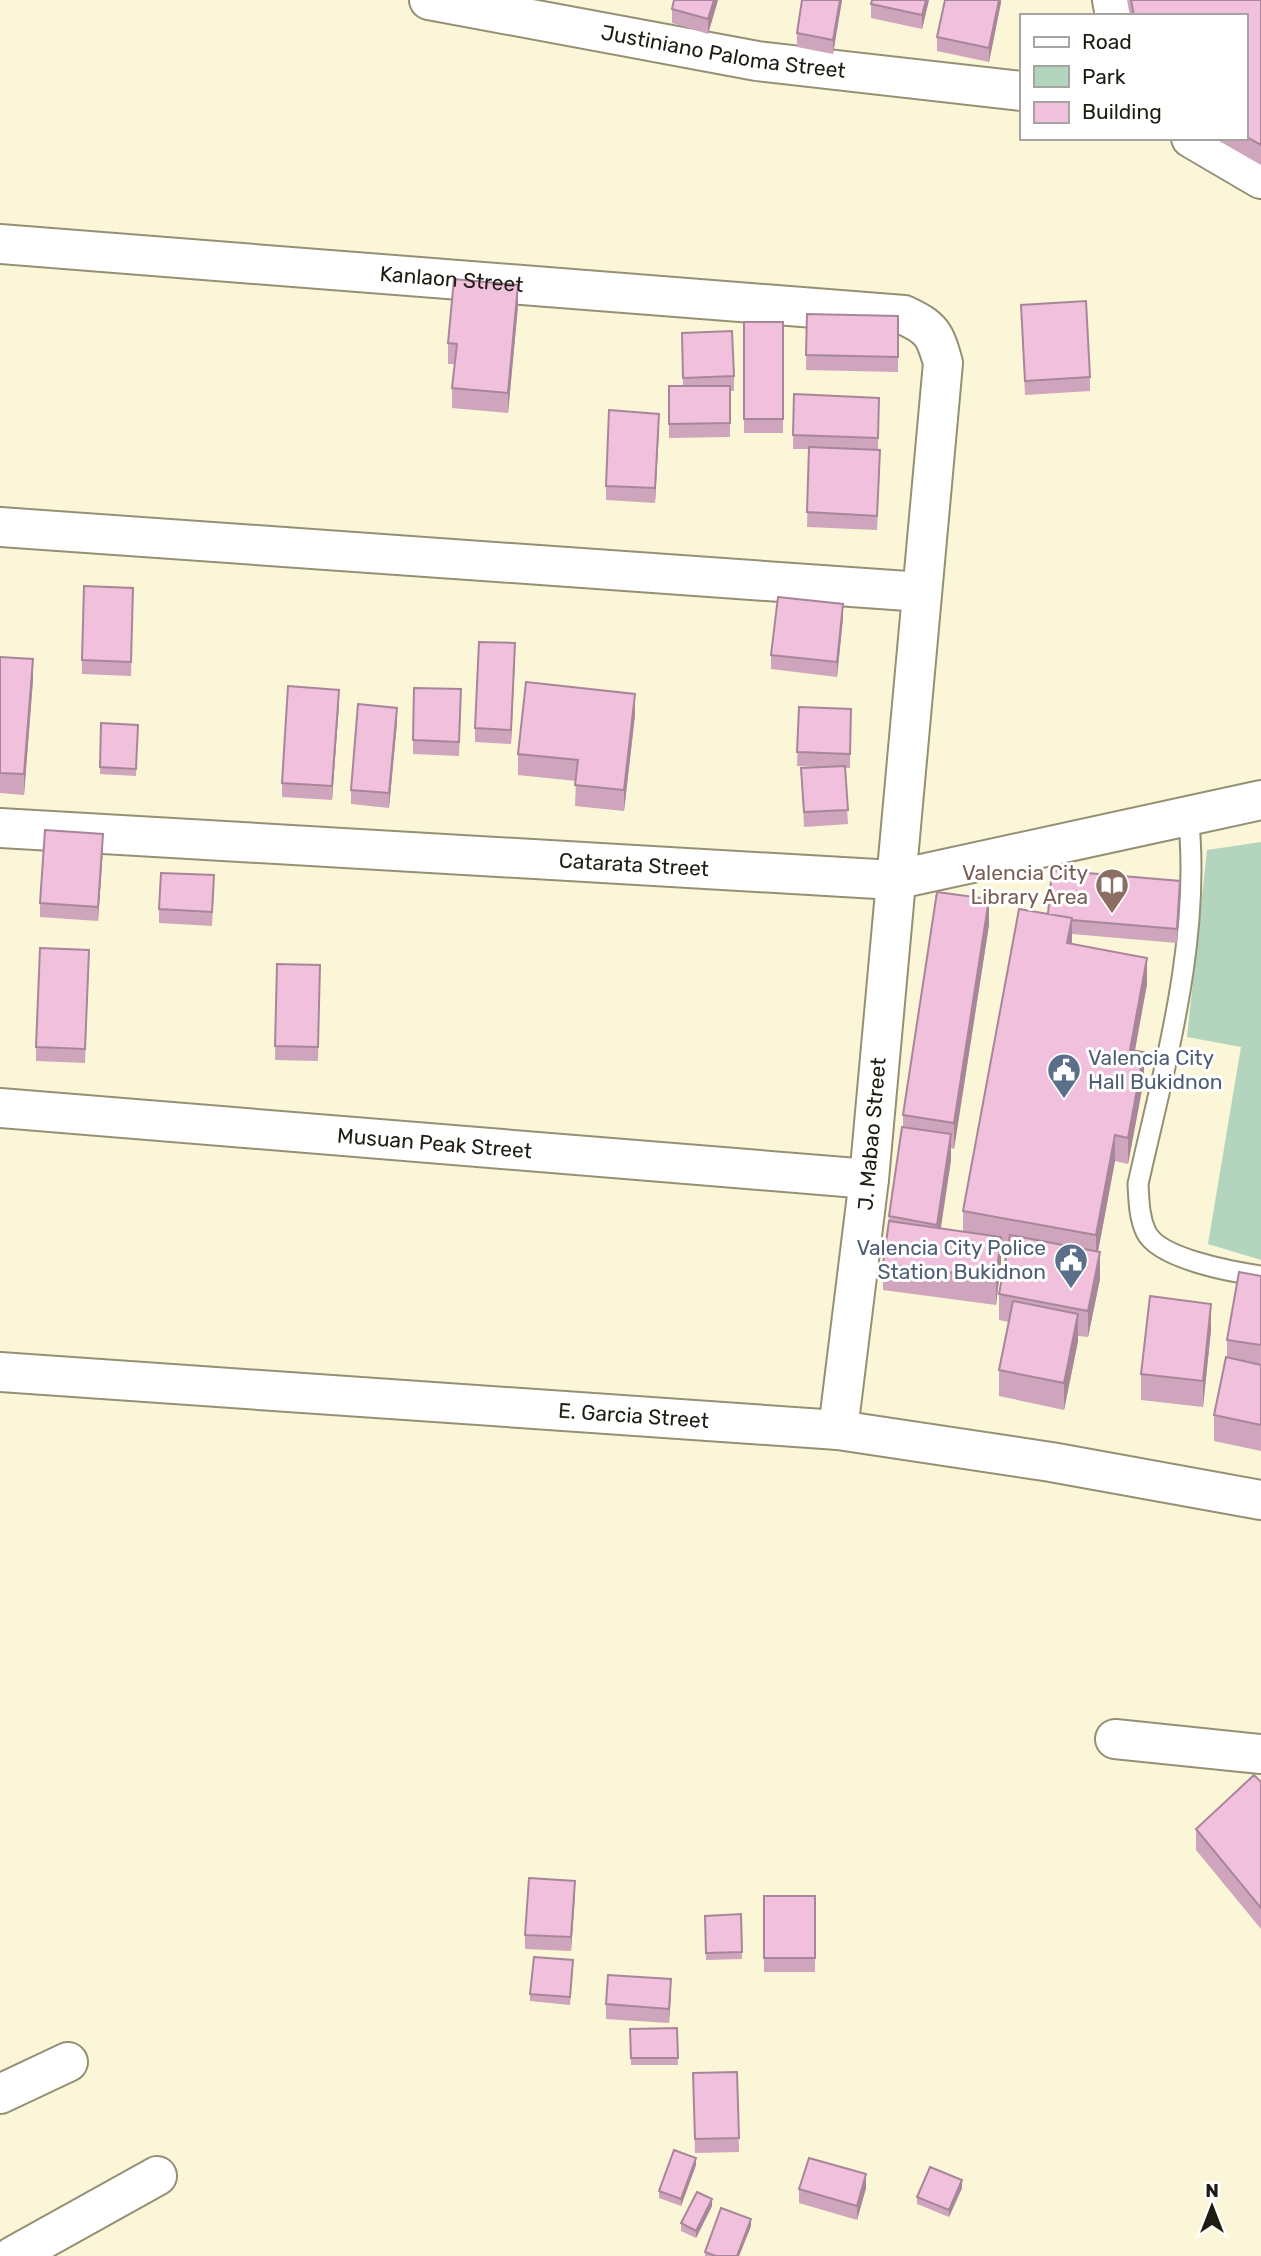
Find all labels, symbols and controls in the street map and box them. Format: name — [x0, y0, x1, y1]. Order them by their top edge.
legend — [1020, 14, 1247, 140]
street label: Justiniano Paloma Street — [599, 19, 847, 83]
text: Road — [1082, 29, 1132, 54]
text: Park — [1082, 64, 1126, 89]
text: Building — [1082, 99, 1162, 124]
street label: Kanlaon Street — [379, 261, 525, 297]
street label: Catarata Street — [558, 848, 710, 881]
place label: Valencia City Library Area — [962, 860, 1088, 909]
library icon: Valencia City Library Area — [1093, 866, 1131, 915]
place label: Valencia City Hall Bukidnon — [1088, 1045, 1223, 1094]
public building icon: Valencia City Hall Bukidnon — [1045, 1051, 1083, 1100]
street label: J. Mabao Street — [852, 1056, 891, 1212]
street label: Musuan Peak Street — [336, 1123, 533, 1163]
place label: Valencia City Police Station Bukidnon — [856, 1235, 1046, 1284]
public building icon: Valencia City Police Station Bukidnon — [1052, 1241, 1090, 1290]
street label: E. Garcia Street — [557, 1398, 710, 1433]
north arrow — [1177, 2172, 1247, 2242]
text: N — [1205, 2179, 1219, 2202]

